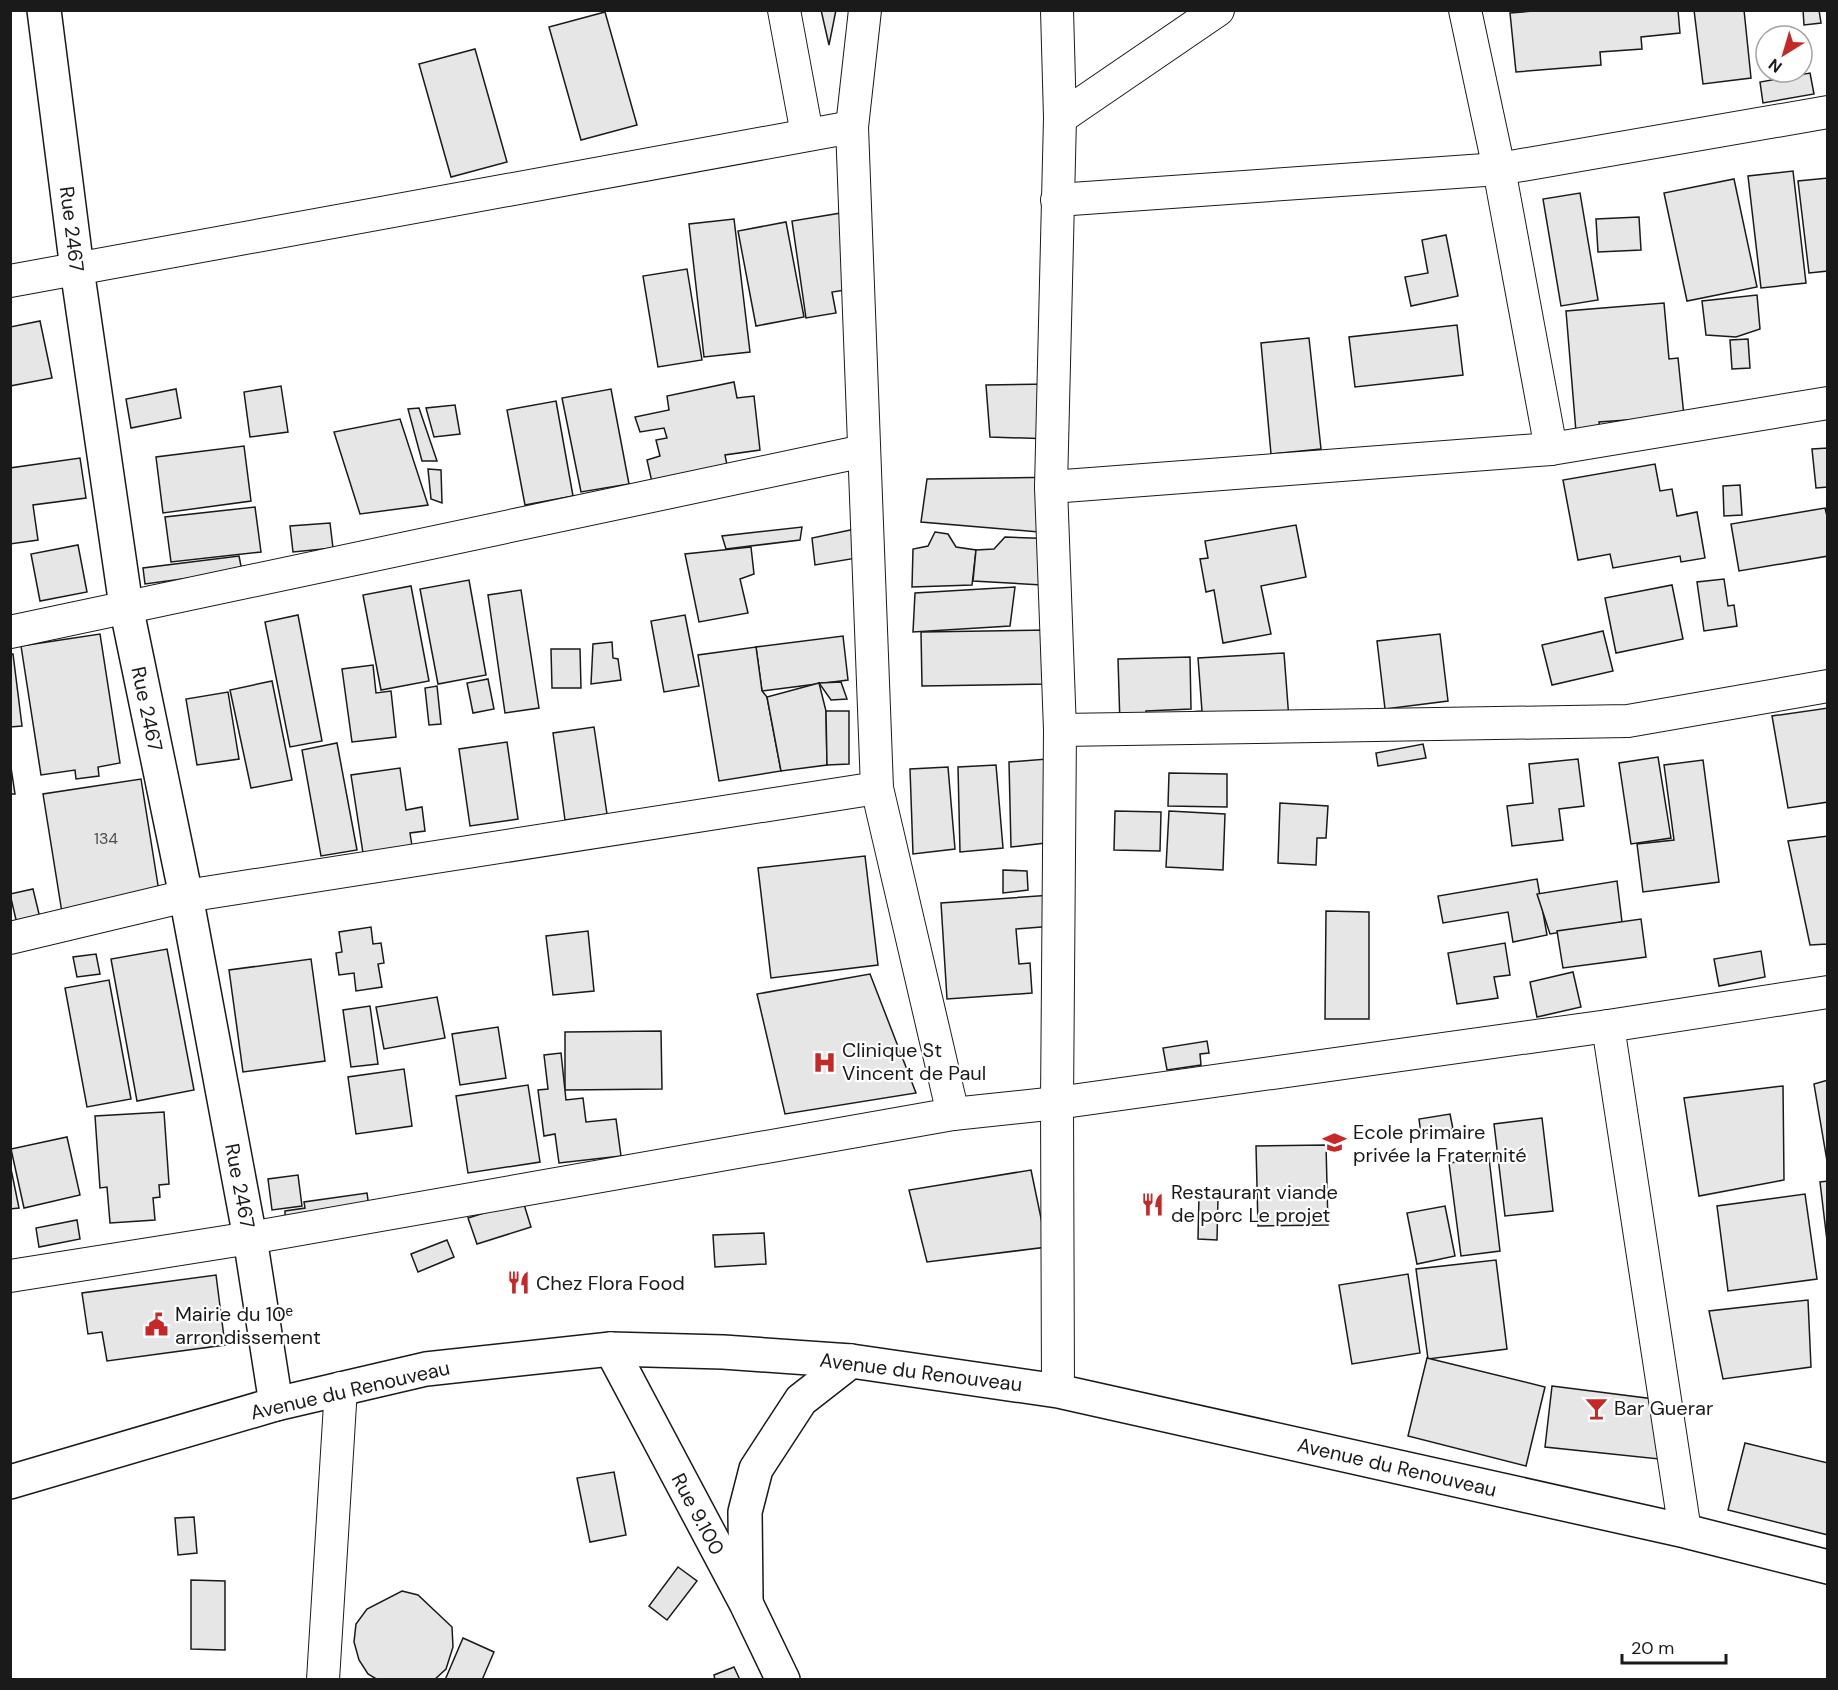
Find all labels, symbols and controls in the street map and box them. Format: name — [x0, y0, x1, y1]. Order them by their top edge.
north arrow — [1754, 24, 1814, 84]
text: N — [1764, 54, 1786, 77]
street label: Rue 2467 — [54, 185, 90, 273]
street label: Rue 2467 — [125, 664, 169, 754]
house number: 134 — [94, 828, 118, 849]
place label: Clinique St Vincent de Paul — [842, 1037, 986, 1086]
hospital icon: Clinique St Vincent de Paul — [811, 1049, 837, 1075]
place label: Ecole primaire privée la Fraternité — [1353, 1119, 1527, 1168]
school or university icon: Ecole primaire privée la Fraternité — [1322, 1130, 1348, 1156]
street label: Rue 2467 — [219, 1141, 261, 1231]
place label: Restaurant viande de porc Le projet — [1171, 1179, 1338, 1228]
restaurant icon: Restaurant viande de porc Le projet — [1140, 1191, 1166, 1217]
restaurant icon: Chez Flora Food — [505, 1270, 531, 1296]
place label: Chez Flora Food — [536, 1270, 685, 1296]
place label: Mairie du 10ᵉ arrondissement — [175, 1301, 321, 1350]
public building icon: Mairie du 10ᵉ arrondissement — [144, 1312, 170, 1338]
street label: Avenue du Renouveau — [818, 1347, 1024, 1397]
street label: Avenue du Renouveau — [248, 1354, 452, 1426]
bar icon: Bar Guerar — [1583, 1395, 1609, 1421]
place label: Bar Guerar — [1614, 1395, 1713, 1421]
street label: Avenue du Renouveau — [1295, 1431, 1499, 1503]
street label: Rue 9.100 — [666, 1469, 730, 1559]
scale bar — [1622, 1627, 1726, 1665]
text: 20 m — [1631, 1636, 1674, 1660]

